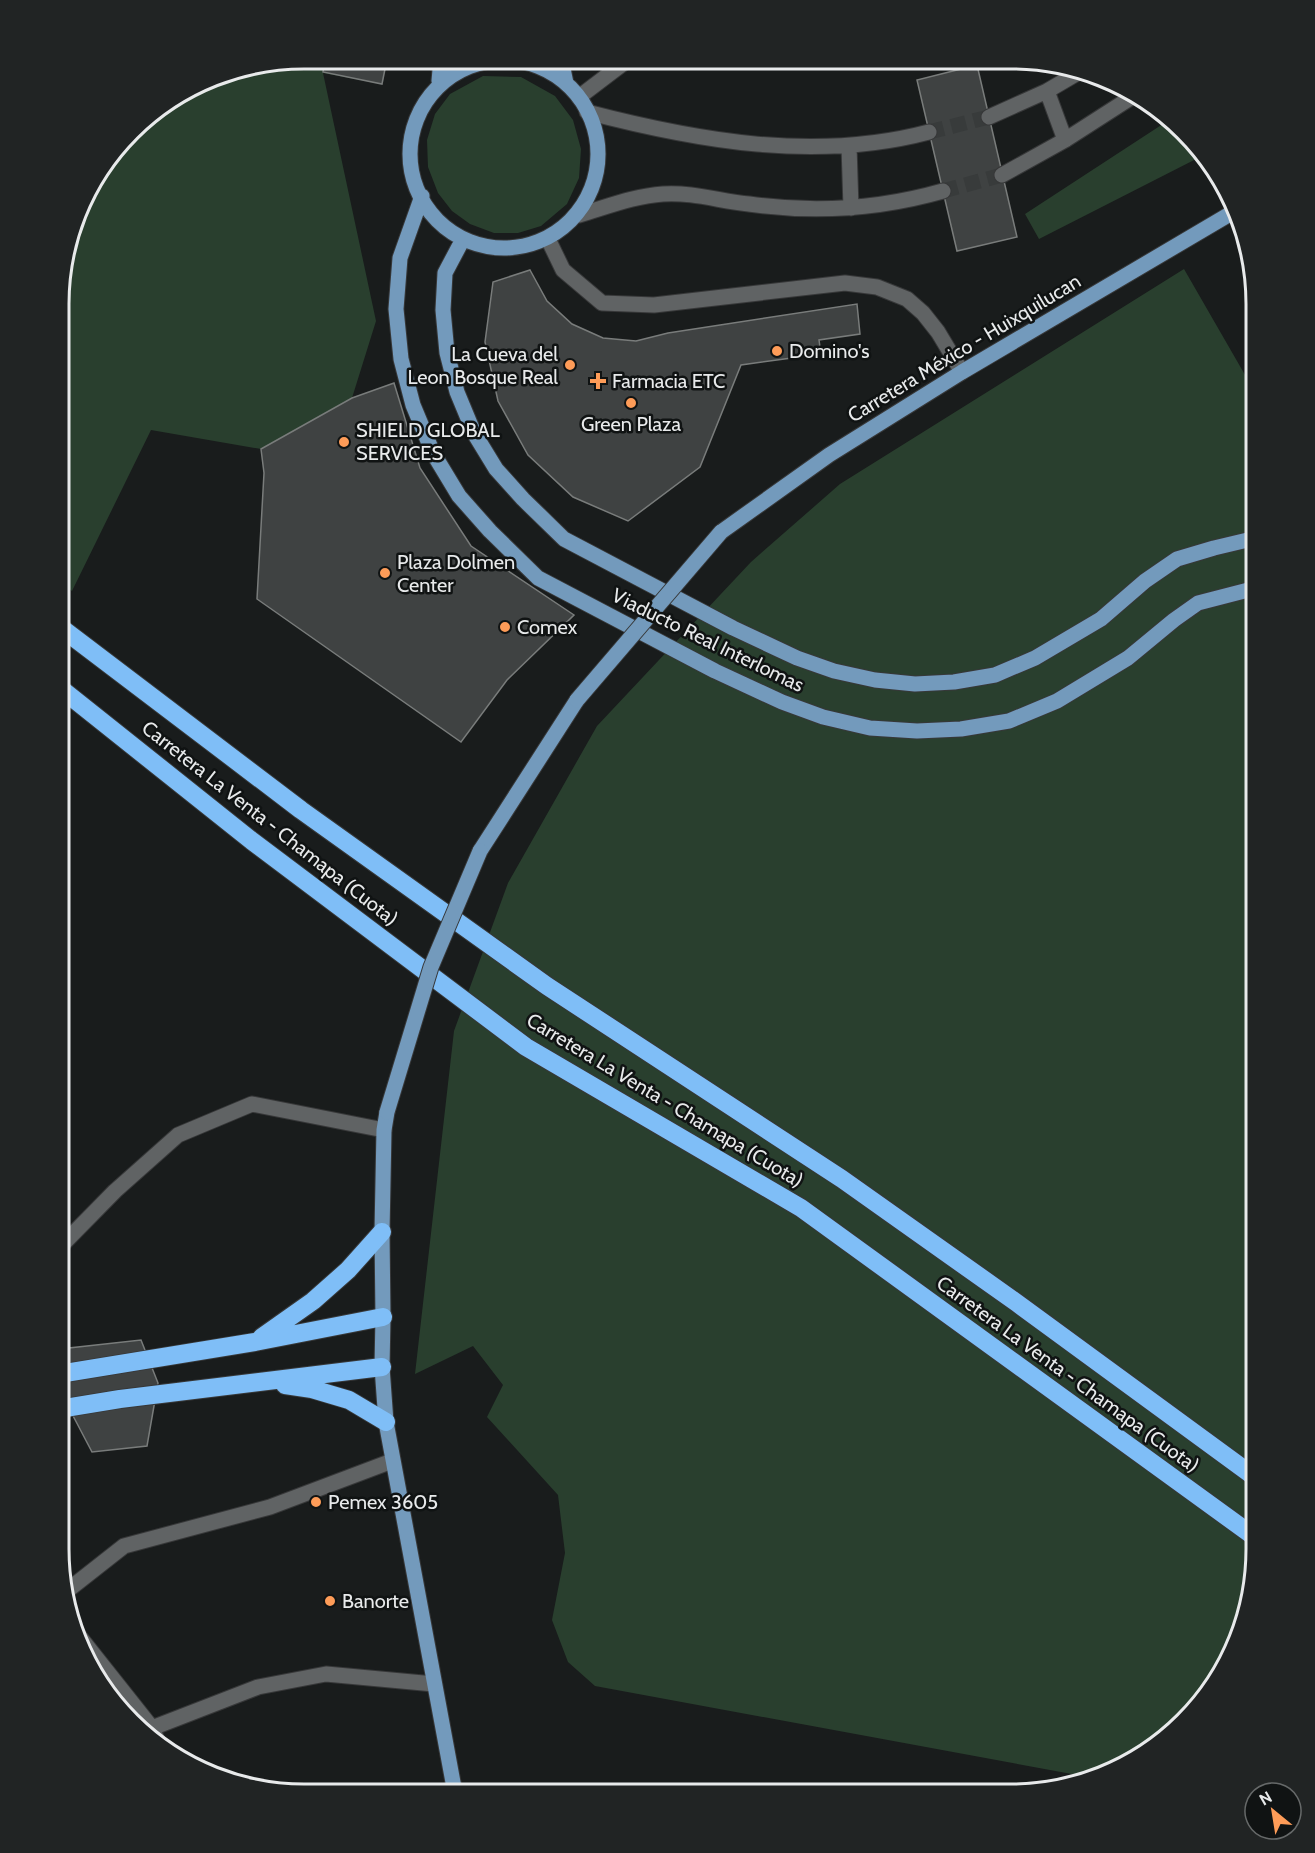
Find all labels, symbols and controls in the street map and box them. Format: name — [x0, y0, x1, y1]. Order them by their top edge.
street label: Carretera México - Huixquilucan — [843, 269, 1085, 427]
place label: Domino's — [789, 339, 869, 363]
place label: La Cueva del Leon Bosque Real — [407, 342, 558, 389]
marker: Domino's — [770, 344, 784, 358]
marker: La Cueva del Leon Bosque Real — [563, 358, 577, 372]
place label: Farmacia ETC — [612, 369, 725, 393]
marker: Farmacia ETC — [589, 372, 607, 390]
marker: Green Plaza — [624, 396, 638, 410]
place label: Green Plaza — [581, 412, 682, 436]
place label: SHIELD GLOBAL SERVICES — [356, 418, 500, 465]
marker: SHIELD GLOBAL SERVICES — [337, 435, 351, 449]
place label: Plaza Dolmen Center — [397, 550, 515, 597]
marker: Plaza Dolmen Center — [378, 566, 392, 580]
street label: Viaducto Real Interlomas — [608, 583, 808, 697]
place label: Comex — [517, 615, 578, 639]
marker: Comex — [498, 620, 512, 634]
street label: Carretera La Venta - Chamapa (Cuota) — [137, 715, 403, 931]
street label: Carretera La Venta - Chamapa (Cuota) — [522, 1008, 808, 1192]
street label: Carretera La Venta - Chamapa (Cuota) — [932, 1271, 1204, 1477]
place label: Pemex 3605 — [328, 1490, 438, 1514]
marker: Pemex 3605 — [309, 1495, 323, 1509]
place label: Banorte — [342, 1589, 409, 1613]
marker: Banorte — [323, 1594, 337, 1608]
north arrow — [1243, 1781, 1303, 1841]
text: N — [1256, 1787, 1275, 1809]

